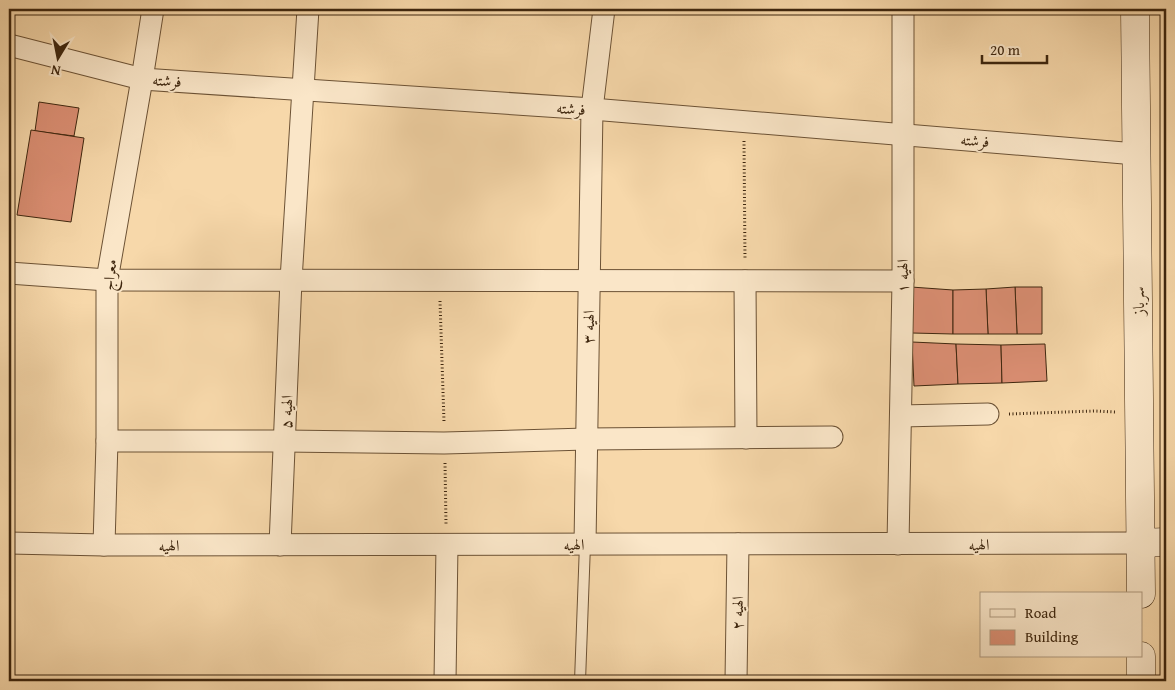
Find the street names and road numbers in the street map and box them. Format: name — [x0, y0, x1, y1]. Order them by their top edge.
street label: فرشته — [152, 67, 182, 93]
street label: فرشته — [556, 95, 586, 121]
street label: فرشته — [959, 127, 991, 153]
street label: معراج — [95, 258, 126, 292]
street label: الهیه ۱ — [890, 259, 914, 293]
street label: سرباز — [1126, 286, 1150, 318]
street label: الهیه ۳ — [576, 310, 600, 344]
street label: الهیه ۵ — [273, 395, 299, 429]
street label: الهیه — [564, 532, 584, 556]
street label: الهیه — [969, 532, 989, 556]
street label: الهیه — [159, 533, 179, 557]
street label: الهیه ۲ — [725, 596, 749, 630]

